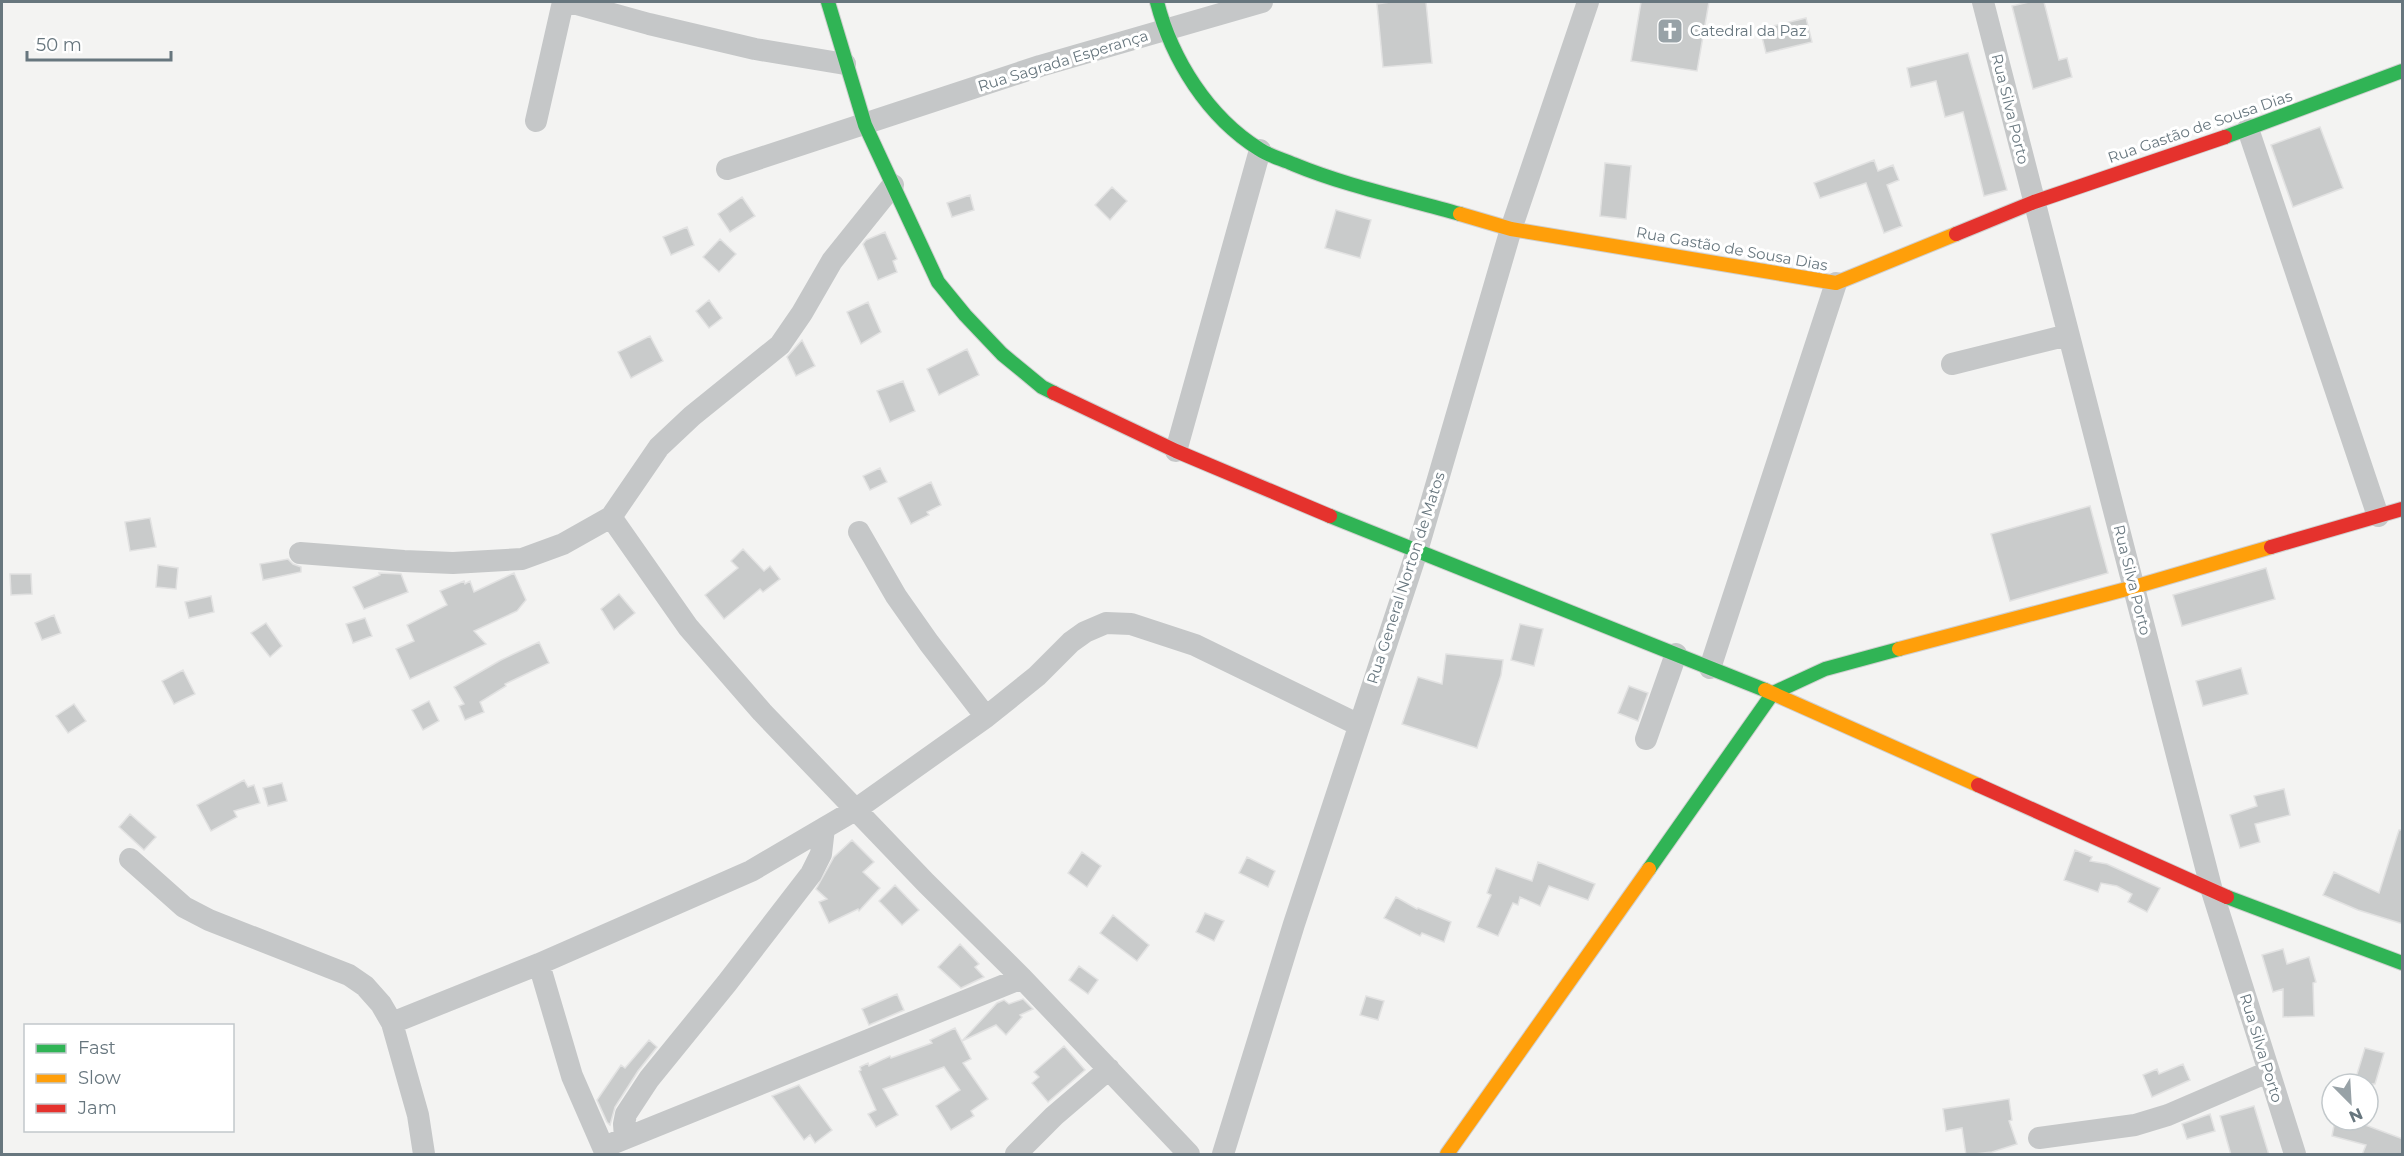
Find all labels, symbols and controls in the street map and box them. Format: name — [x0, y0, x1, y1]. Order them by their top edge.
church icon: Catedral da Paz — [1655, 16, 1685, 46]
place label: Catedral da Paz — [1690, 21, 1807, 40]
scale bar — [27, 24, 171, 62]
street label: Rua Sagrada Esperança — [975, 26, 1150, 96]
text: 50 m — [36, 34, 82, 56]
street label: Rua Silva Porto — [1988, 52, 2033, 166]
street label: Rua Gastão de Sousa Dias — [2105, 86, 2295, 167]
street label: Rua Gastão de Sousa Dias — [1635, 222, 1829, 275]
street label: Rua General Norton de Matos — [1362, 469, 1449, 686]
street label: Rua Silva Porto — [2110, 523, 2155, 637]
street label: Rua Silva Porto — [2236, 991, 2287, 1105]
legend — [24, 1024, 234, 1132]
text: Fast — [78, 1037, 116, 1059]
text: Slow — [78, 1067, 121, 1089]
north arrow — [2320, 1072, 2380, 1132]
text: Jam — [77, 1097, 117, 1119]
text: N — [2346, 1104, 2366, 1127]

